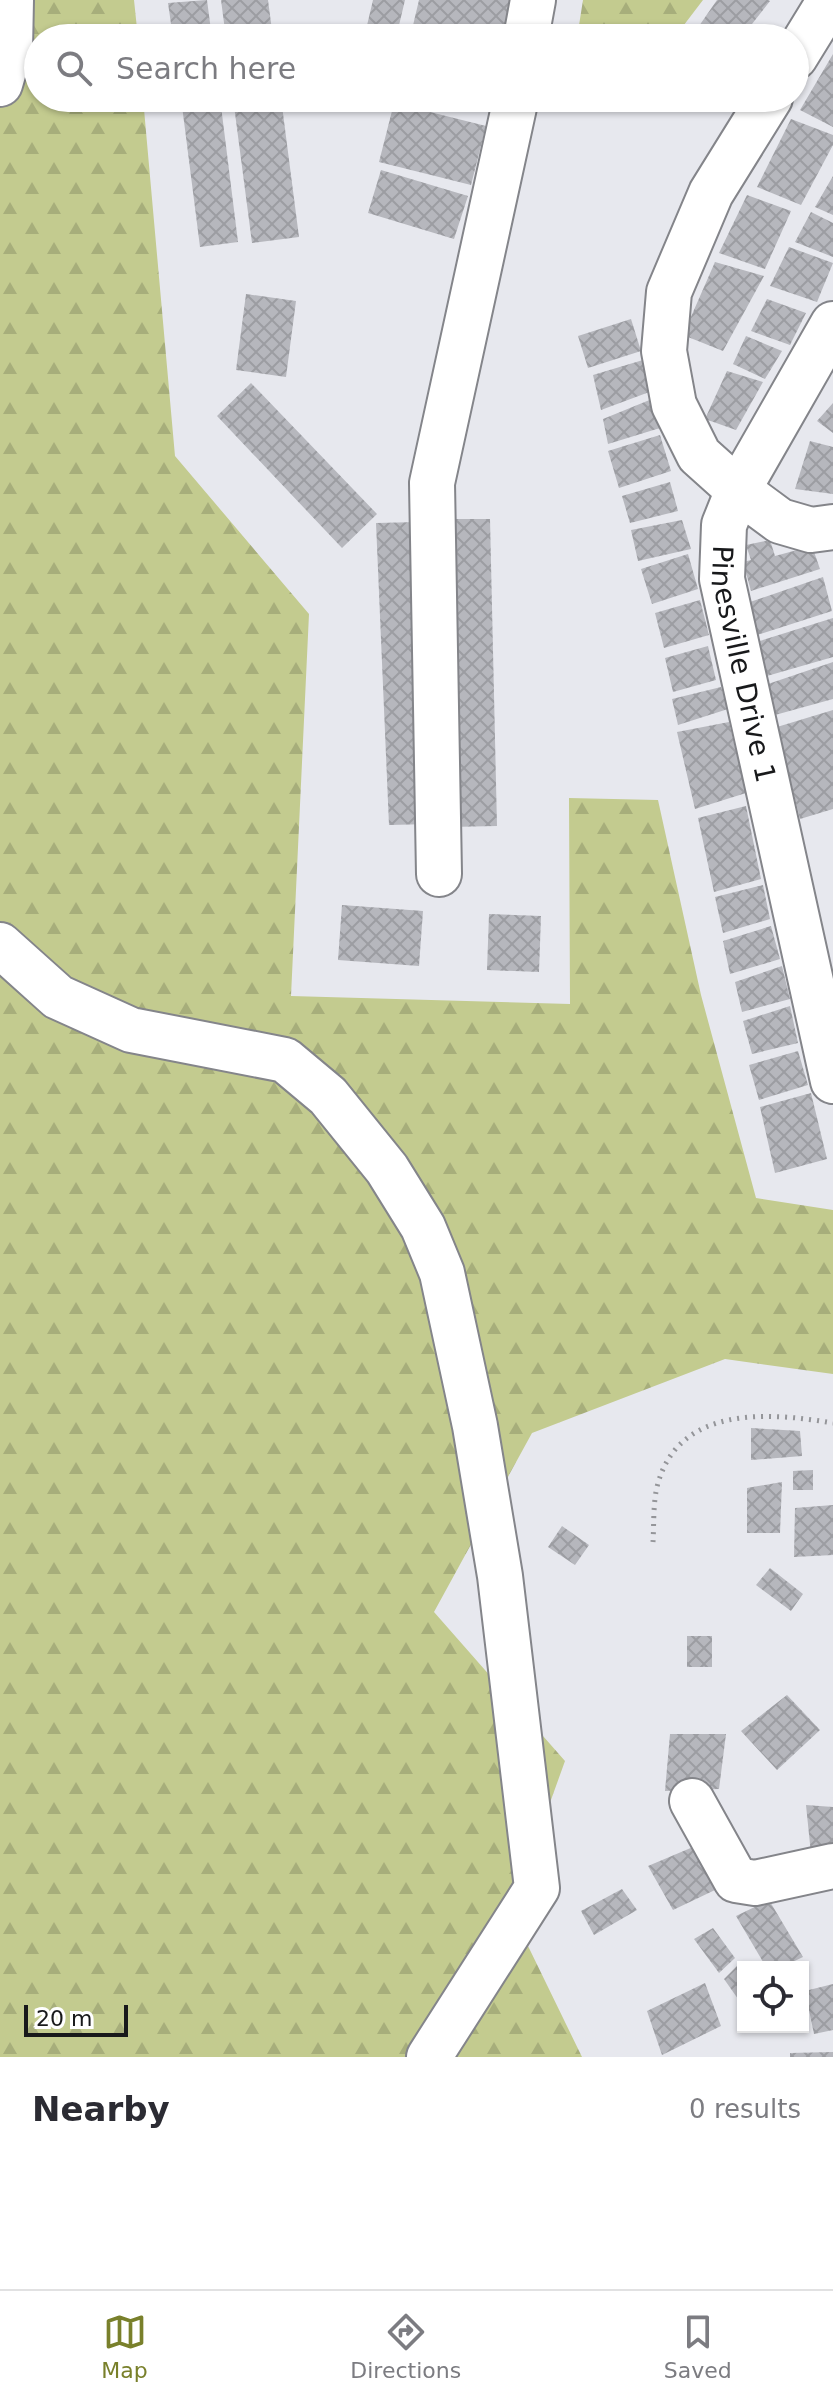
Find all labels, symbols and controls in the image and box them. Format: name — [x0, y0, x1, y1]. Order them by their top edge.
search box — [24, 24, 809, 112]
icon: search — [52, 46, 96, 90]
text: Search here — [116, 51, 296, 86]
street label: Pinesville Drive 1 — [705, 545, 782, 785]
map controls — [737, 1961, 809, 2033]
button: locate — [737, 1961, 809, 2033]
scale bar — [24, 2001, 128, 2037]
text: 20 m — [36, 2006, 92, 2031]
text: Nearby — [32, 2089, 170, 2129]
text: 0 results — [689, 2094, 801, 2124]
tab: Map — [101, 2310, 148, 2383]
tab: Directions — [350, 2310, 461, 2383]
tab: Saved — [664, 2310, 732, 2383]

